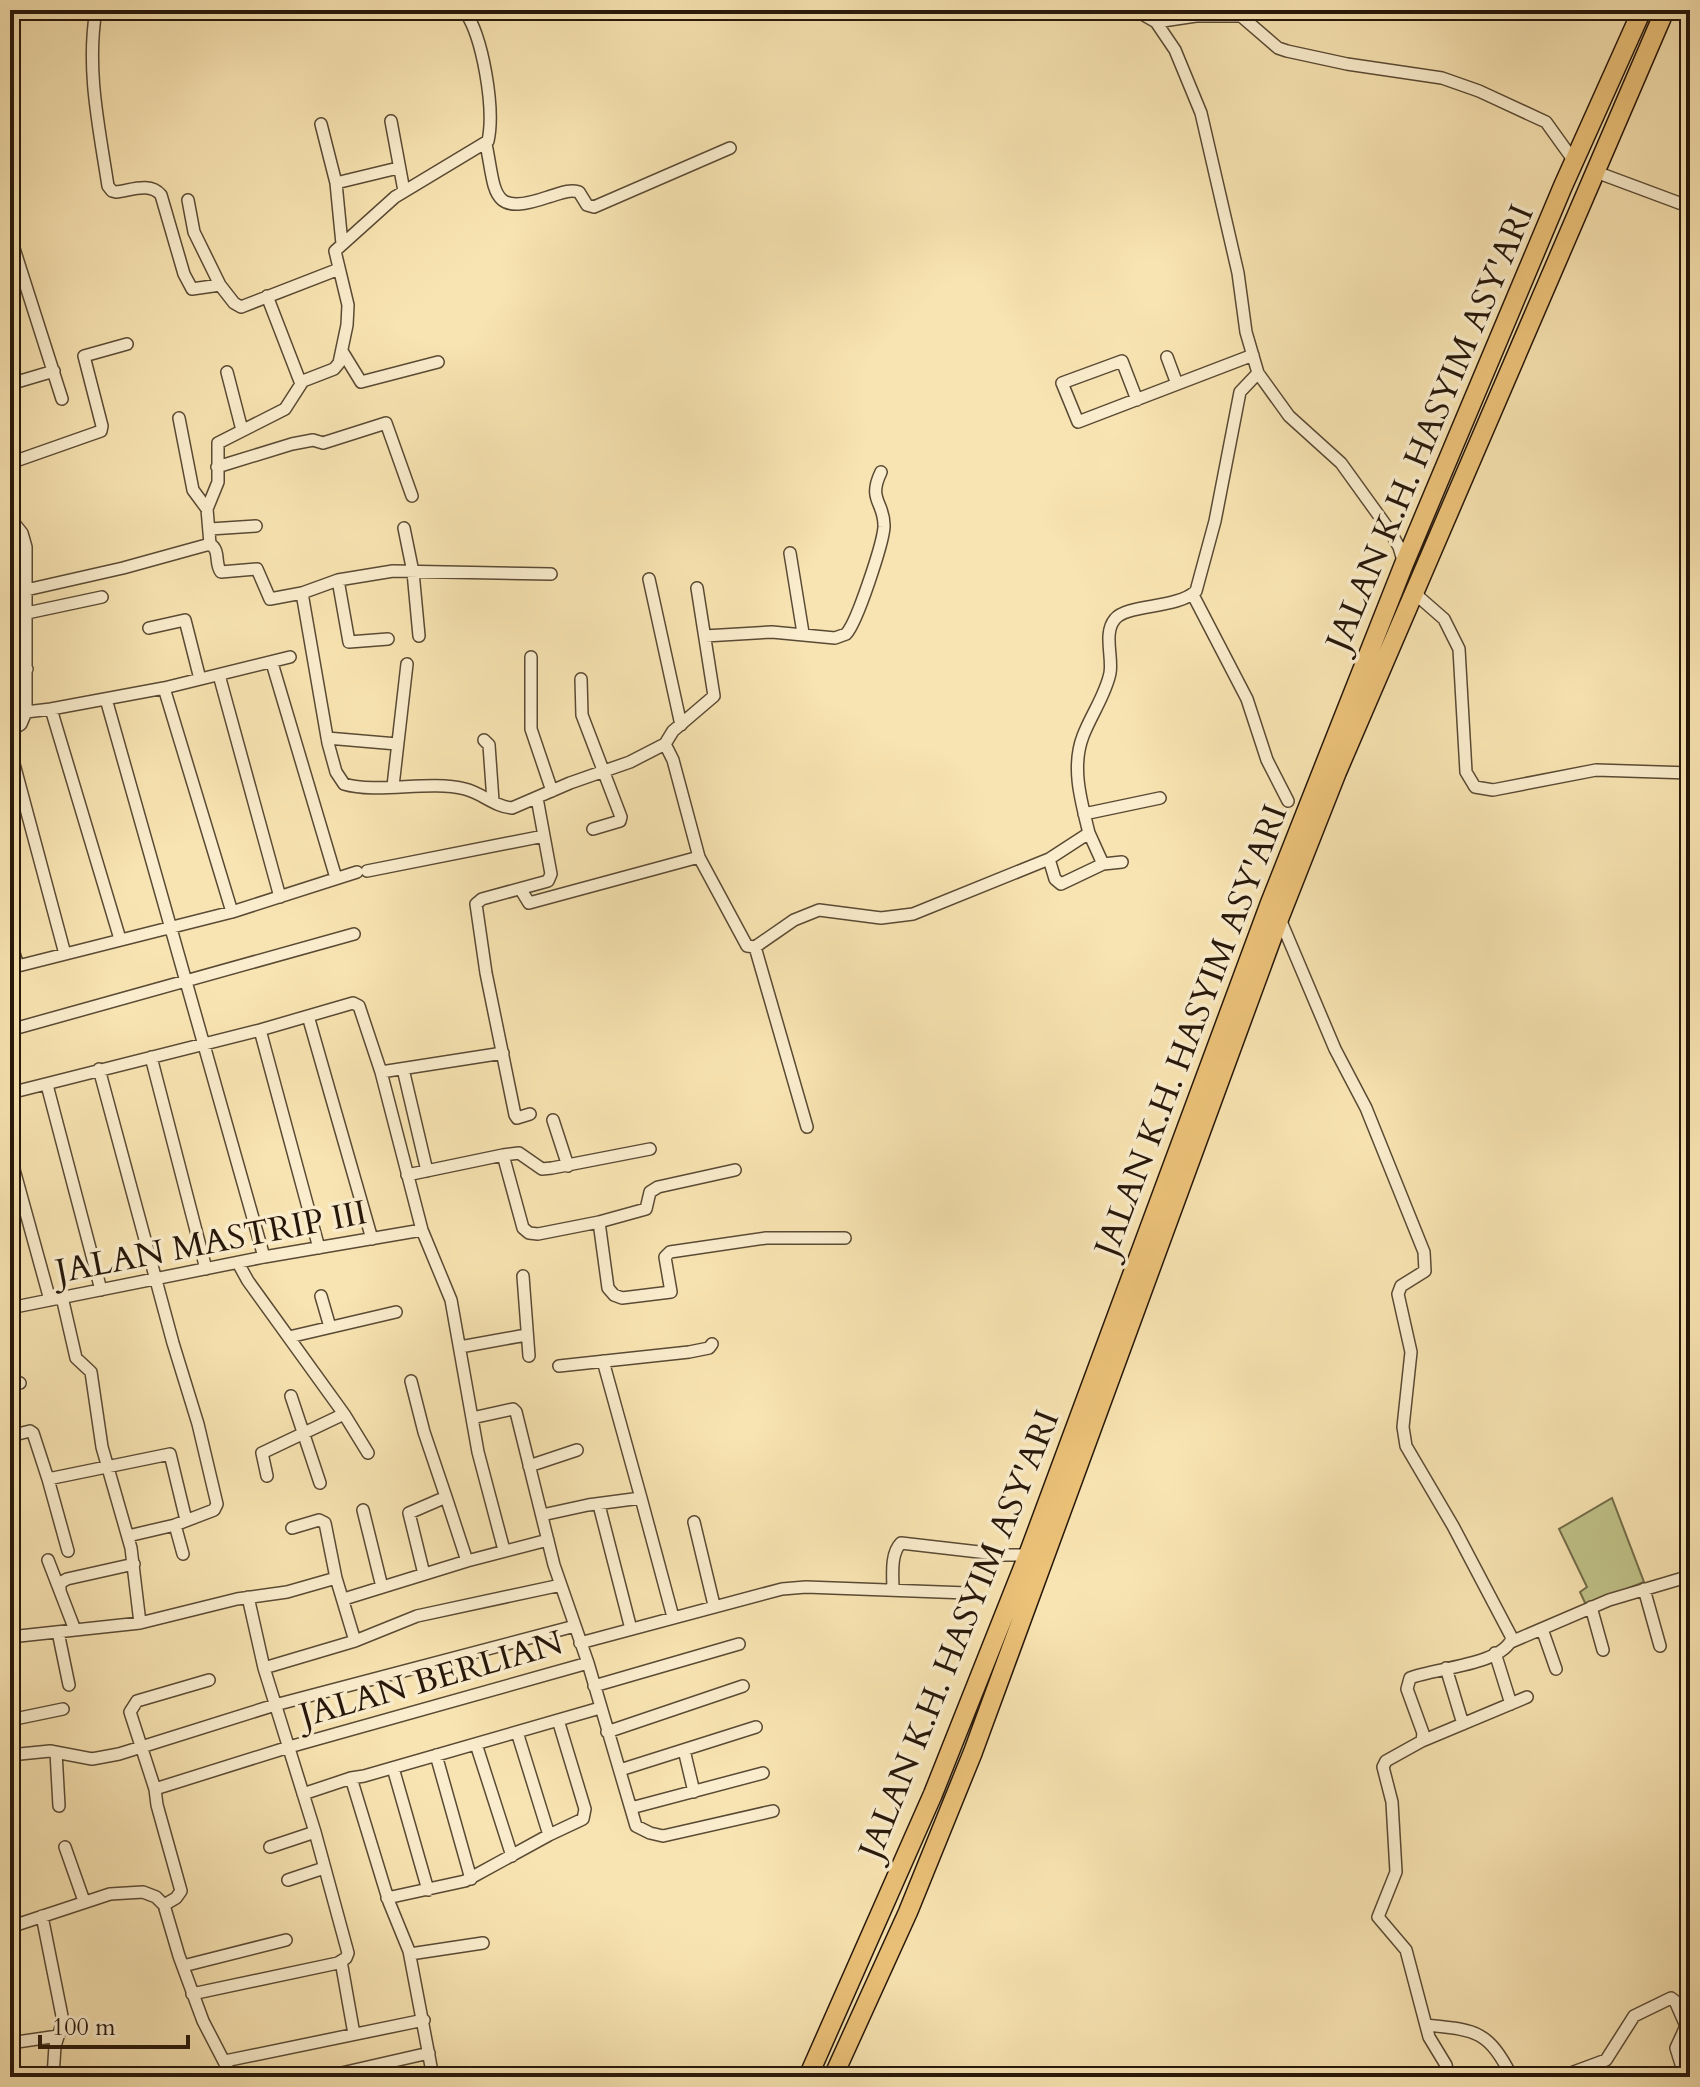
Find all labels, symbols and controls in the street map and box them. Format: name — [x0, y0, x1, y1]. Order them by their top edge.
street label: JALAN K.H. HASYIM ASY'ARI — [1313, 197, 1545, 662]
street label: JALAN K.H. HASYIM ASY'ARI — [1082, 798, 1298, 1267]
street label: JALAN MASTRIP III — [47, 1189, 371, 1296]
street label: JALAN K.H. HASYIM ASY'ARI — [846, 1403, 1070, 1870]
street label: JALAN BERLIAN — [290, 1619, 568, 1740]
scale bar — [40, 1999, 188, 2049]
text: 100 m — [52, 2011, 116, 2044]

